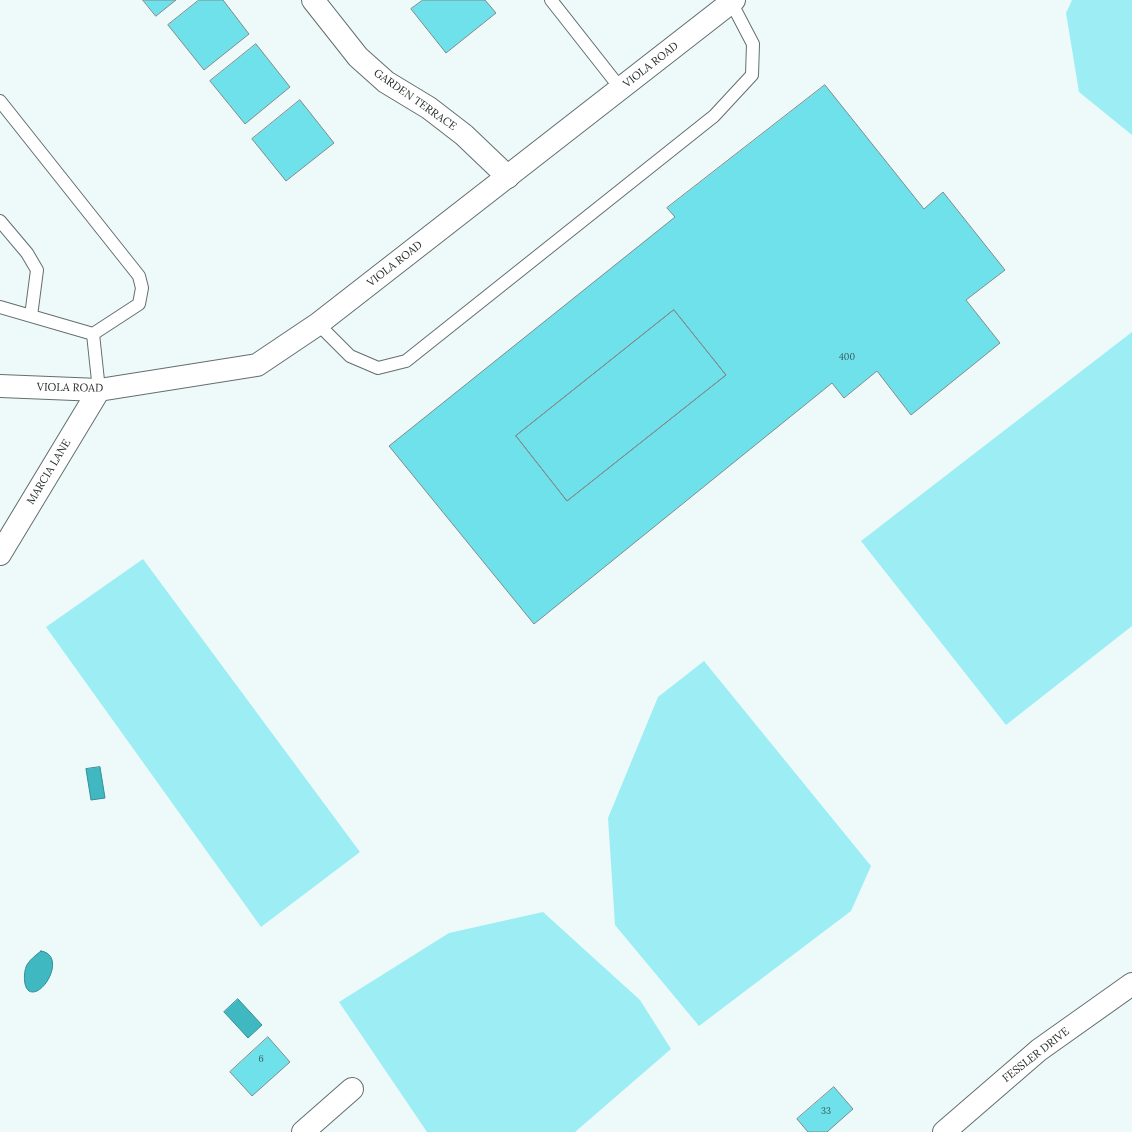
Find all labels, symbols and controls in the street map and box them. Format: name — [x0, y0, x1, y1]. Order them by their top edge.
street label: VIOLA ROAD — [621, 39, 681, 91]
street label: GARDEN TERRACE — [371, 66, 459, 134]
street label: VIOLA ROAD — [365, 238, 425, 290]
house number: 400 — [839, 352, 855, 362]
street label: VIOLA ROAD — [37, 381, 103, 395]
street label: MARCIA LANE — [24, 437, 74, 507]
street label: FESSLER DRIVE — [1000, 1025, 1072, 1085]
house number: 6 — [258, 1054, 264, 1064]
house number: 33 — [821, 1106, 831, 1116]

